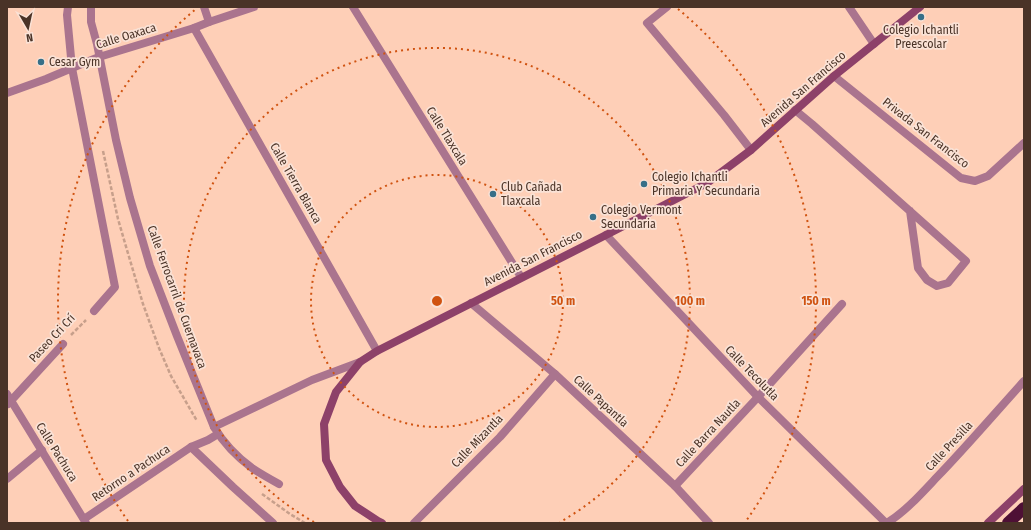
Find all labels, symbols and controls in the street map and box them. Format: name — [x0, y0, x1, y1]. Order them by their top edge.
north arrow — [8, 8, 48, 48]
marker: Colegio Ichantli Preescolar — [916, 12, 926, 22]
street label: Calle Oaxaca — [94, 20, 158, 52]
place label: Colegio Ichantli Preescolar — [883, 23, 959, 51]
text: N — [25, 30, 34, 44]
street label: Avenida San Francisco — [758, 48, 848, 130]
place label: Cesar Gym — [49, 55, 100, 69]
marker: Cesar Gym — [36, 57, 46, 67]
street label: Privada San Francisco — [880, 95, 972, 171]
street label: Calle Tlaxcala — [424, 104, 471, 168]
street label: Calle Tierra Blanca — [267, 140, 325, 226]
place label: Colegio Ichantli Primaria Y Secundaria — [652, 170, 760, 198]
marker: Colegio Ichantli Primaria Y Secundaria — [639, 179, 649, 189]
place label: Club Cañada Tlaxcala — [501, 180, 562, 208]
marker: Club Cañada Tlaxcala — [488, 189, 498, 199]
place label: Colegio Vermont Secundaria — [601, 203, 682, 231]
marker: Colegio Vermont Secundaria — [588, 212, 598, 222]
street label: Calle Ferrocarril de Cuernavaca — [144, 223, 210, 371]
street label: Avenida San Francisco — [482, 227, 584, 289]
centre of rings — [430, 294, 444, 308]
text: 50 m — [551, 294, 575, 308]
text: 100 m — [675, 294, 705, 308]
text: 150 m — [801, 294, 831, 308]
street label: Paseo Cri Crí — [26, 311, 78, 365]
street label: Calle Tecolutla — [722, 343, 782, 403]
street label: Calle Papantla — [571, 372, 631, 430]
street label: Calle Barra Nautla — [673, 396, 743, 470]
street label: Calle Mizantla — [448, 412, 506, 470]
street label: Calle Presilla — [922, 418, 976, 474]
street label: Calle Pachuca — [33, 420, 81, 484]
street label: Retorno a Pachuca — [89, 442, 173, 504]

